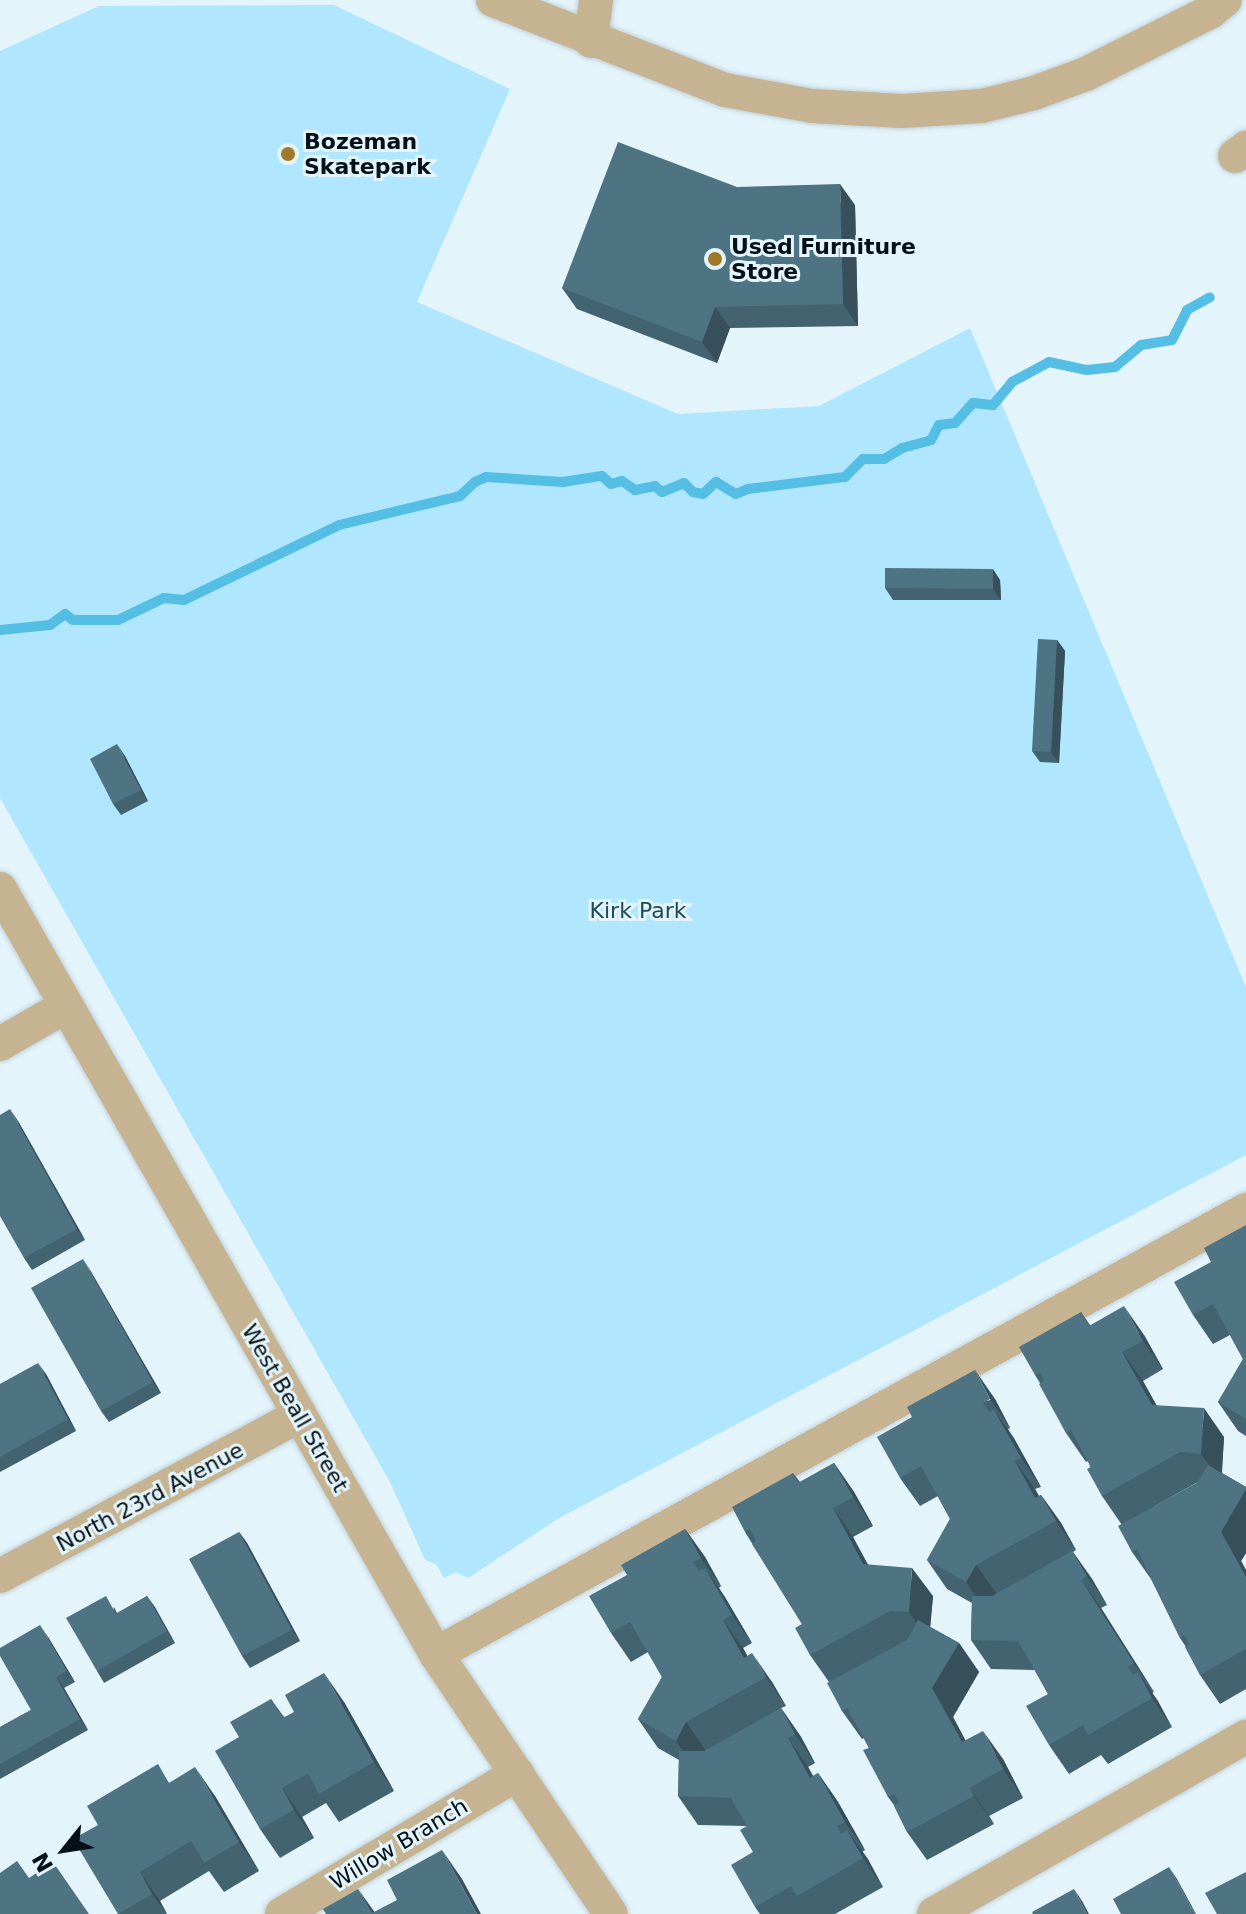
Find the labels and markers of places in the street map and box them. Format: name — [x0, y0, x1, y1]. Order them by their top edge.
place label: Bozeman Skatepark — [304, 128, 431, 180]
marker: Bozeman Skatepark — [279, 145, 297, 163]
place label: Used Furniture Store — [731, 233, 916, 284]
marker: Used Furniture Store — [706, 250, 724, 268]

